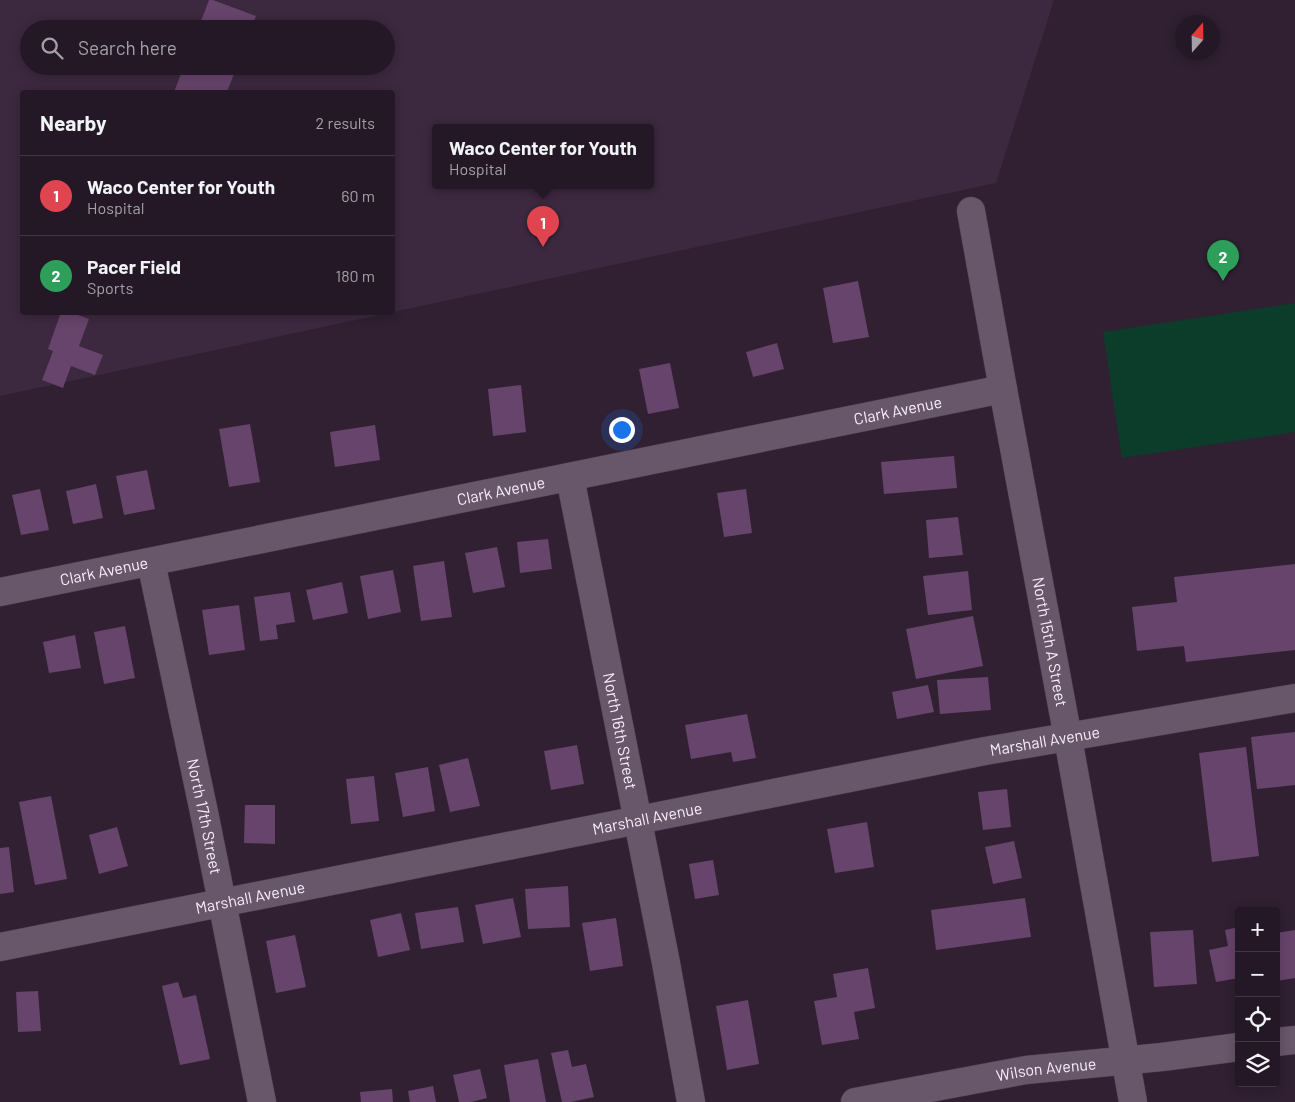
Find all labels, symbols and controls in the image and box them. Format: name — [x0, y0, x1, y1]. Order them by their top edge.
north arrow — [1175, 15, 1220, 60]
search box — [20, 20, 395, 75]
icon: search — [38, 34, 66, 62]
text: Search here — [78, 36, 177, 59]
text: Nearby — [40, 110, 106, 135]
text: 2 results — [316, 113, 375, 132]
popup — [432, 124, 654, 189]
text: Waco Center for Youth — [449, 136, 637, 159]
text: Hospital — [449, 159, 506, 178]
text: Waco Center for Youth — [87, 175, 275, 198]
text: 1 — [53, 186, 59, 205]
text: 60 m — [341, 186, 375, 205]
text: Hospital — [87, 198, 144, 217]
pin: 1 — [527, 206, 559, 247]
pin: 2 — [1207, 240, 1239, 281]
text: Pacer Field — [87, 255, 181, 278]
text: 2 — [52, 266, 60, 285]
text: 180 m — [336, 266, 375, 285]
text: Sports — [87, 278, 133, 297]
street label: Clark Avenue — [852, 392, 943, 428]
your location — [609, 417, 635, 443]
street label: Clark Avenue — [455, 472, 546, 508]
street label: Clark Avenue — [58, 552, 150, 589]
street label: North 15th A Street — [1029, 575, 1072, 708]
street label: North 16th Street — [600, 671, 641, 791]
street label: Marshall Avenue — [988, 722, 1101, 759]
street label: North 17th Street — [184, 757, 226, 876]
street label: Marshall Avenue — [591, 798, 704, 838]
street label: Marshall Avenue — [194, 877, 306, 917]
map controls — [1235, 907, 1280, 1087]
button: + — [1235, 907, 1280, 952]
button: − — [1235, 952, 1280, 997]
button: locate — [1235, 997, 1280, 1042]
button: layers — [1235, 1042, 1280, 1087]
street label: Wilson Avenue — [994, 1053, 1097, 1084]

